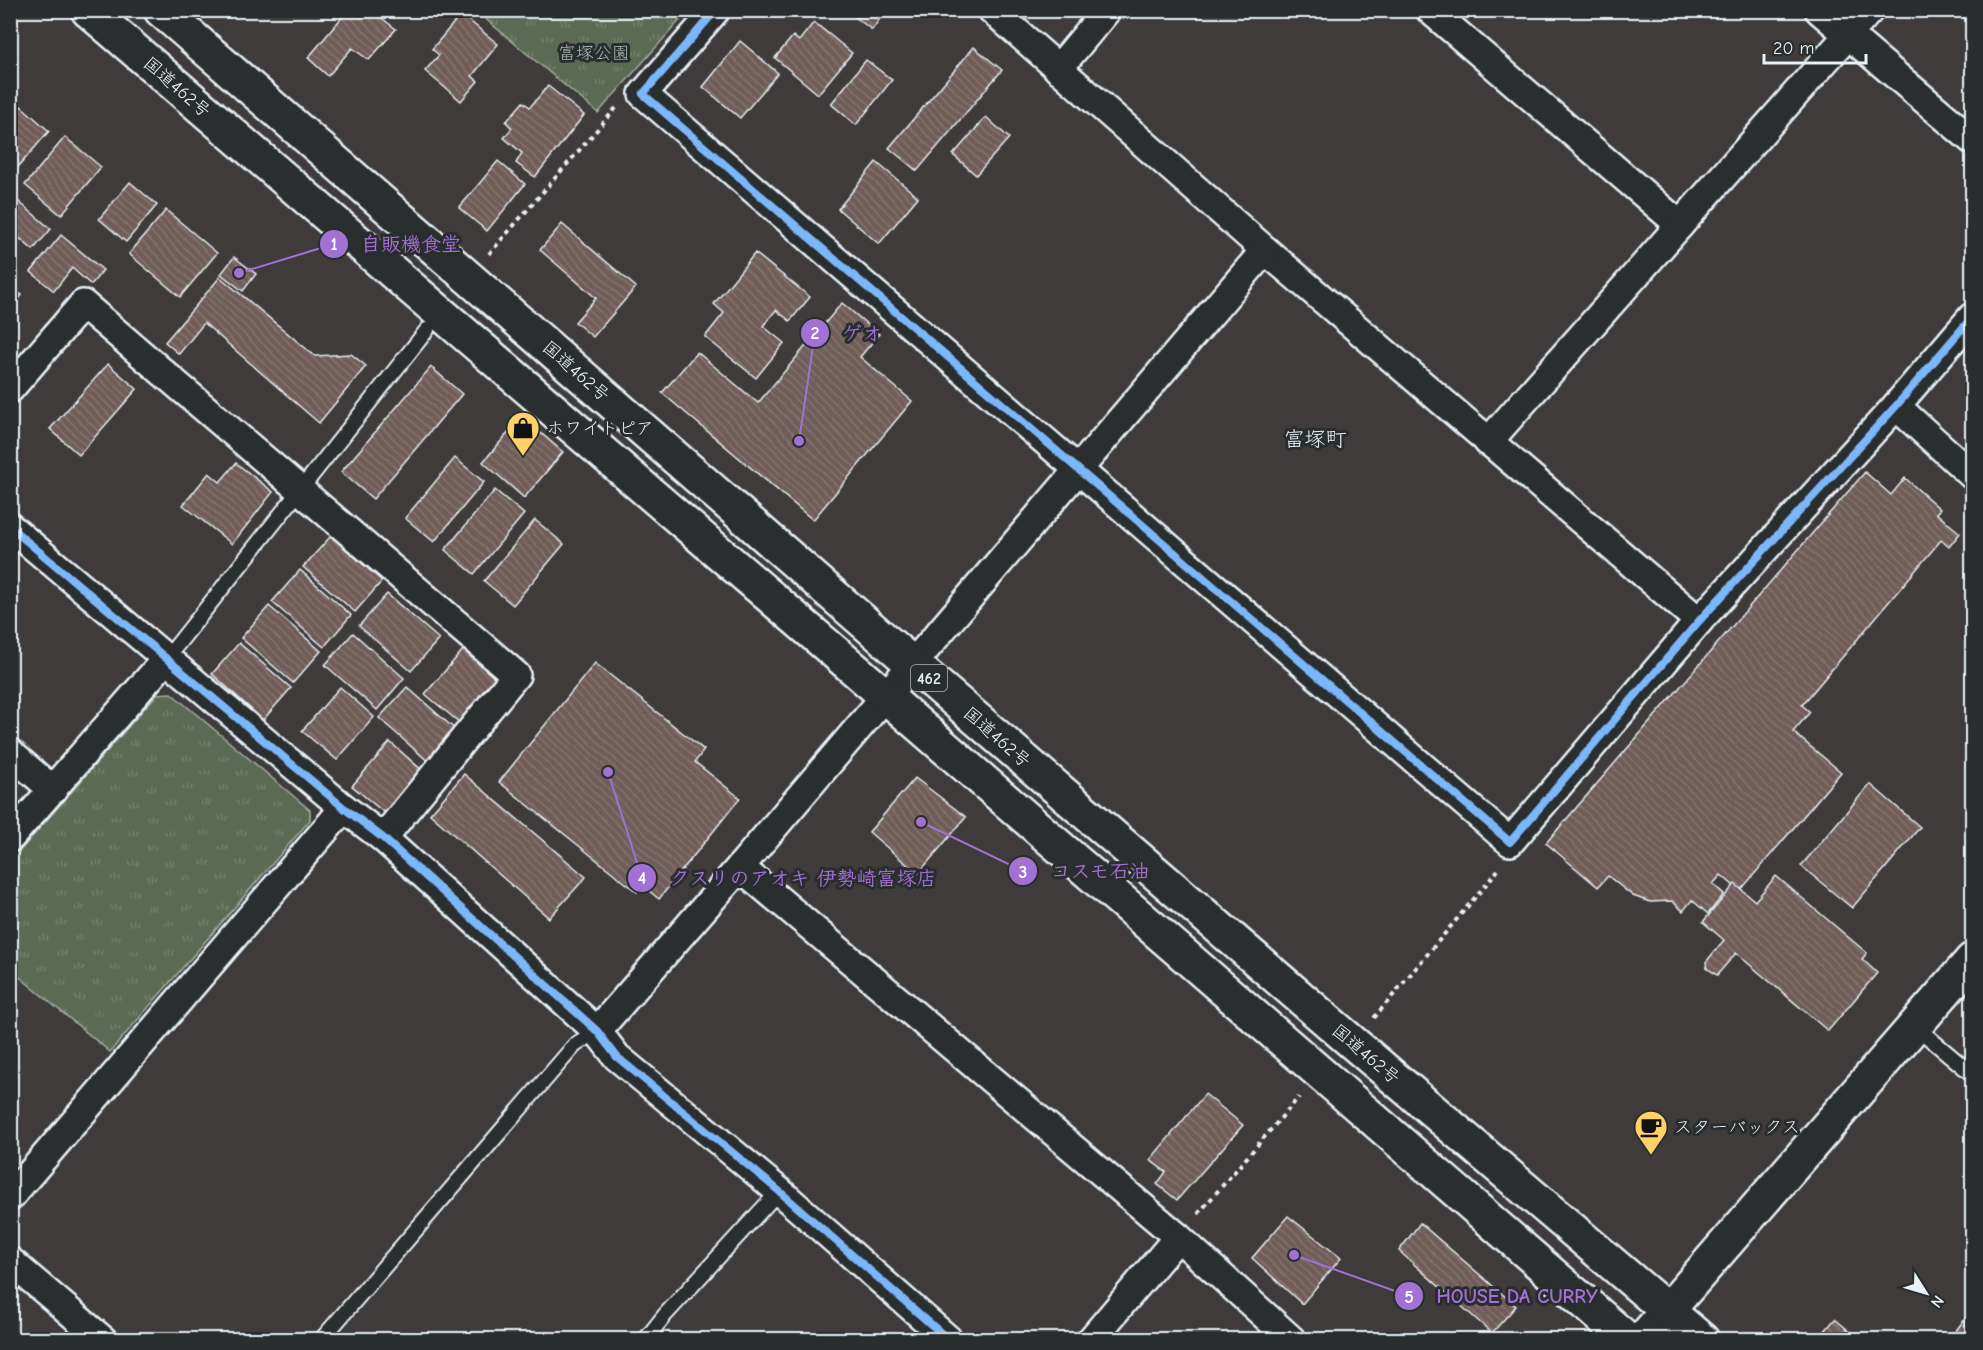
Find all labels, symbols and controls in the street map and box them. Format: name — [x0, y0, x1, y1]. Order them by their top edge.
scale bar — [1764, 27, 1866, 65]
text: 20 m — [1773, 38, 1814, 59]
park label: 富塚公園 — [558, 43, 630, 64]
street label: 国道462号 — [139, 53, 214, 122]
callout: 自販機食堂 — [319, 225, 473, 263]
text: 自販機食堂 — [361, 233, 461, 256]
text: 1 — [330, 234, 338, 255]
callout: ゲオ — [800, 314, 894, 352]
text: ゲオ — [842, 322, 882, 345]
text: 2 — [811, 323, 820, 344]
street label: 国道462号 — [538, 337, 613, 406]
shop icon: ホワイトピア — [505, 410, 541, 457]
place label: ホワイトピア — [546, 418, 654, 439]
district label: 富塚町 — [1284, 427, 1347, 451]
road number: 462 — [911, 665, 947, 691]
street label: 国道462号 — [959, 703, 1034, 772]
callout: コスモ石油 — [1008, 852, 1162, 890]
callout: クスリのアオキ 伊勢崎富塚店 — [627, 859, 948, 897]
text: コスモ石油 — [1050, 860, 1150, 883]
text: 3 — [1019, 862, 1027, 883]
text: クスリのアオキ 伊勢崎富塚店 — [669, 867, 937, 890]
text: 4 — [638, 868, 646, 889]
street label: 国道462号 — [1328, 1020, 1404, 1089]
cafe icon: スターバックス — [1633, 1109, 1669, 1156]
place label: スターバックス — [1674, 1117, 1800, 1138]
north arrow — [1896, 1263, 1956, 1323]
callout: HOUSE DA CURRY — [1394, 1277, 1609, 1315]
text: HOUSE DA CURRY — [1436, 1285, 1598, 1308]
text: 5 — [1404, 1287, 1414, 1308]
text: N — [1927, 1292, 1948, 1311]

